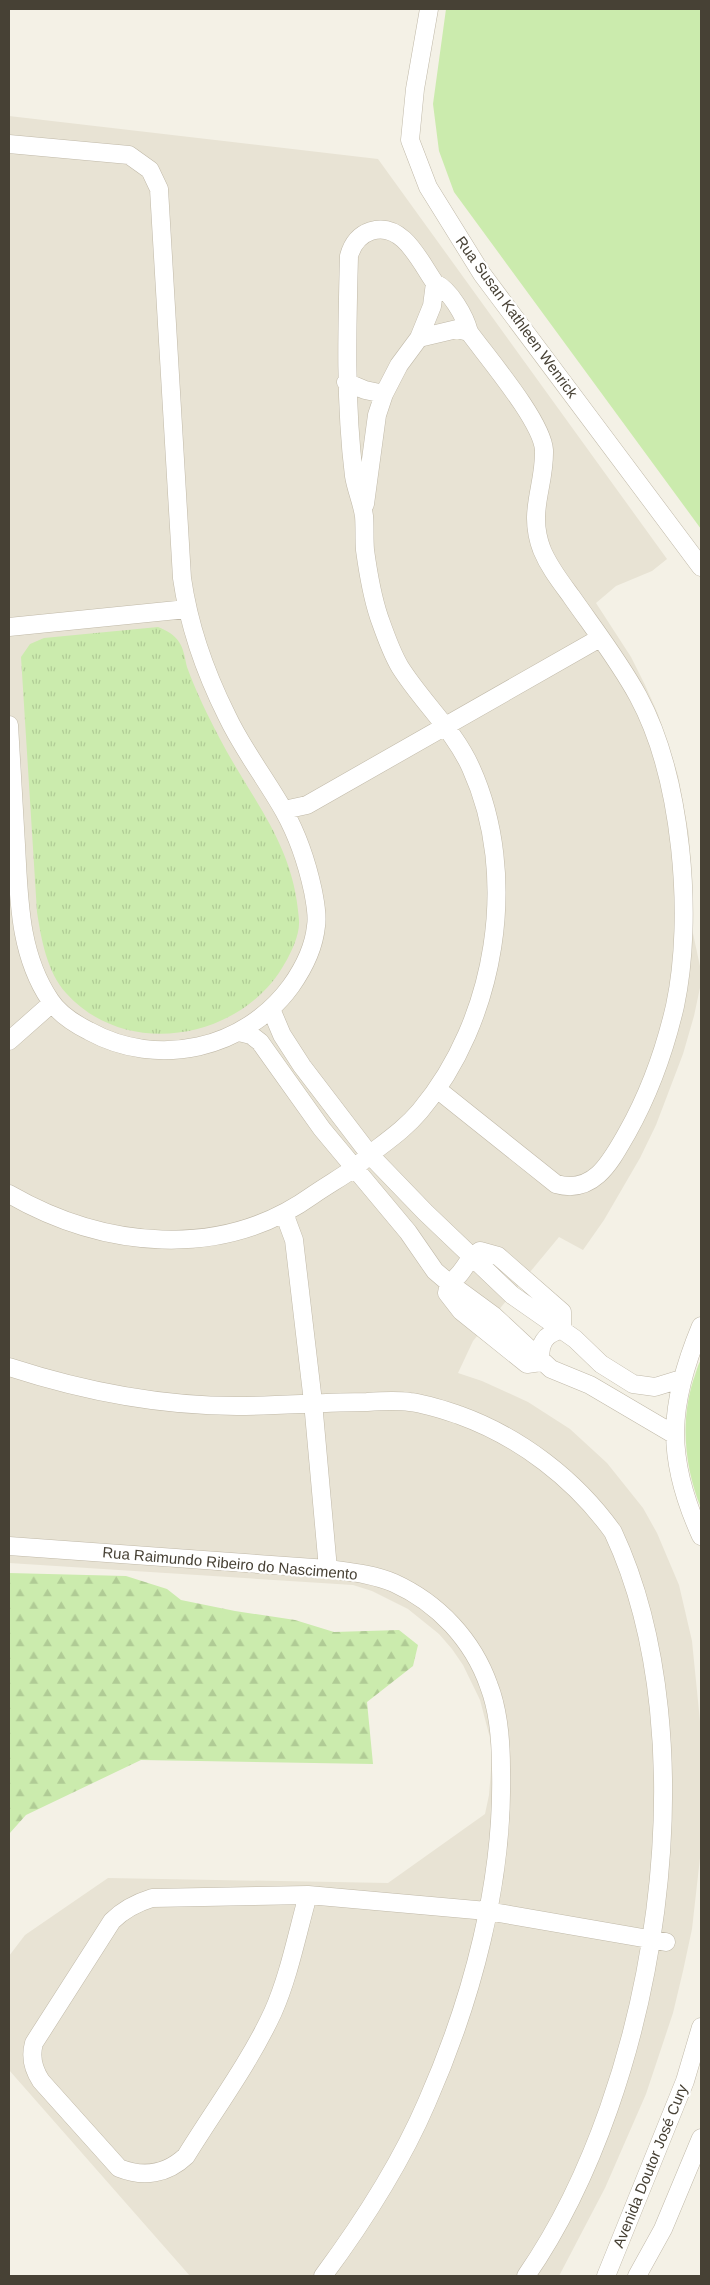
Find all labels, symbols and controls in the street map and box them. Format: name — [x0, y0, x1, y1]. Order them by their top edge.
street label: Rua Susan Kathleen Wenrick — [453, 233, 582, 402]
street label: Rua Raimundo Ribeiro do Nascimento — [102, 1543, 358, 1583]
street label: Avenida Doutor José Cury — [609, 2081, 691, 2250]

